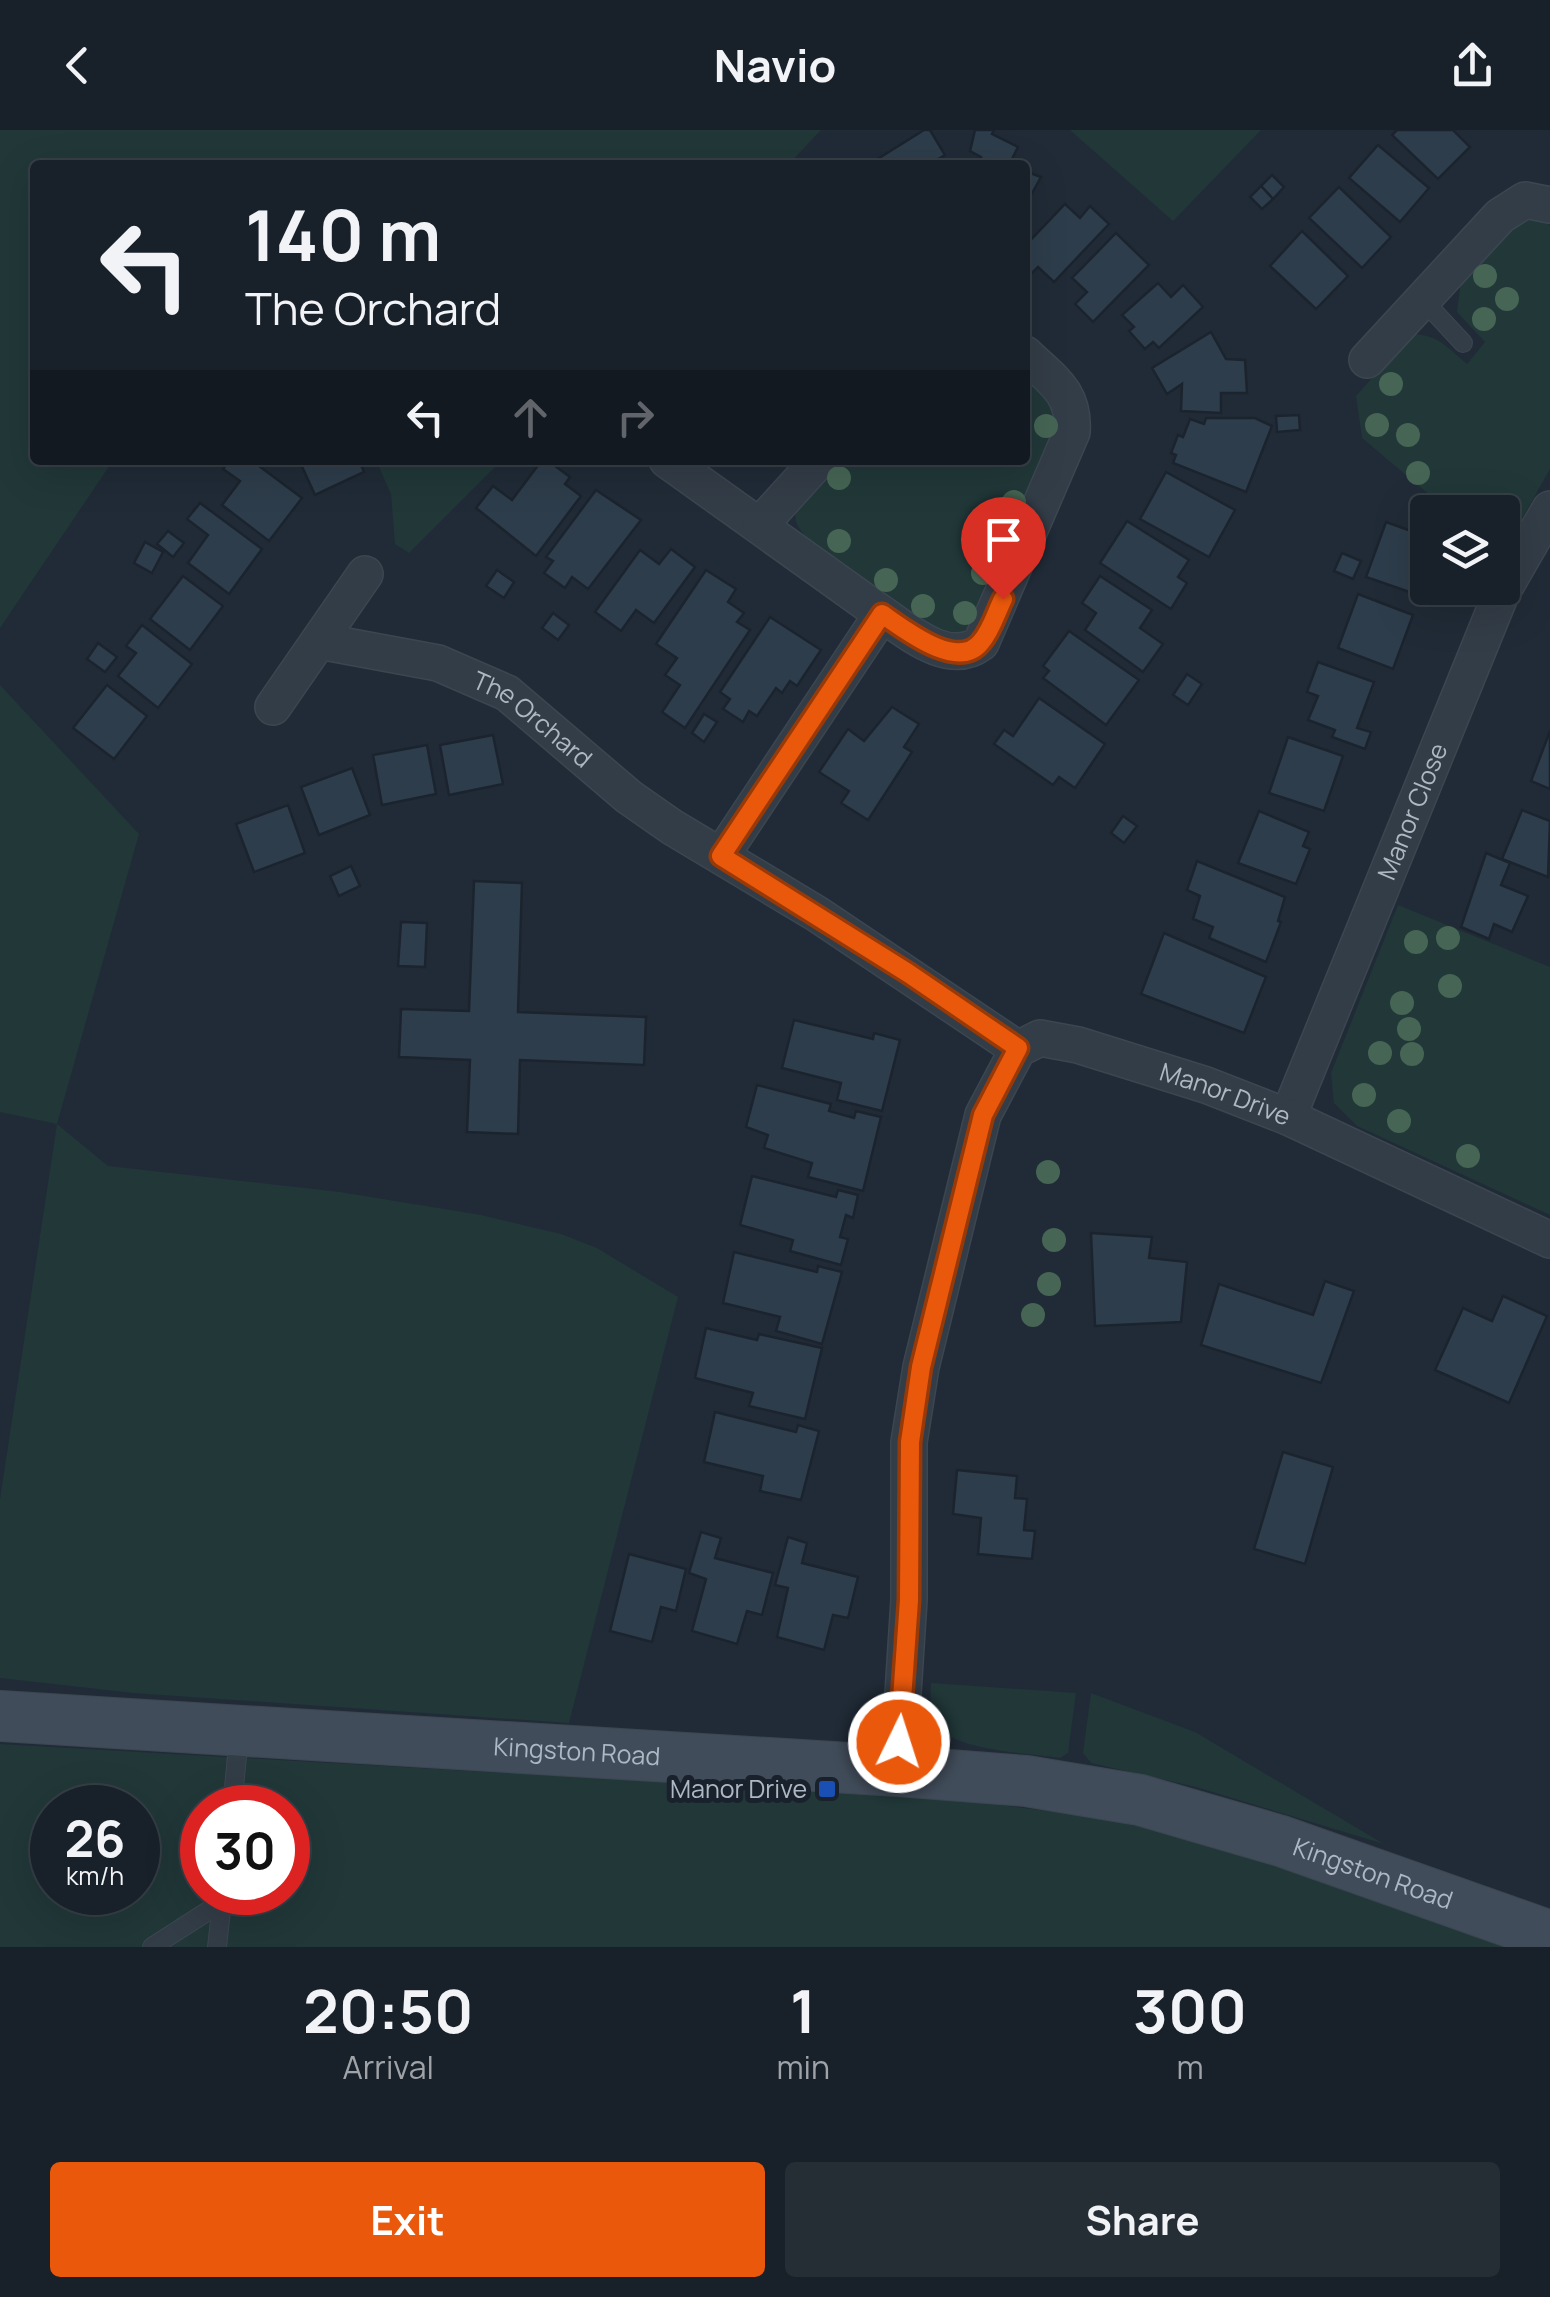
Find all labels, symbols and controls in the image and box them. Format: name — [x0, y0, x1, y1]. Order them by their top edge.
text: Navio — [714, 34, 836, 96]
icon: back — [50, 38, 105, 93]
icon: share — [1445, 38, 1500, 93]
text: 140 m — [245, 186, 441, 282]
icon: left — [80, 200, 210, 330]
text: The Orchard — [245, 277, 501, 339]
icon: left — [398, 390, 453, 445]
icon: ahead — [503, 390, 558, 445]
icon: right — [608, 390, 663, 445]
map controls — [1410, 495, 1520, 605]
button: layers — [1410, 495, 1520, 605]
pin — [961, 497, 1046, 600]
icon: arrive — [976, 512, 1031, 567]
street label: The Orchard — [468, 662, 600, 775]
street label: Manor Close — [1369, 738, 1456, 885]
street label: Manor Drive — [1156, 1054, 1296, 1133]
position arrow — [847, 1690, 951, 1794]
street label: Kingston Road — [493, 1728, 661, 1773]
place label: Manor Drive — [670, 1771, 807, 1806]
marker: Manor Drive — [816, 1778, 838, 1800]
speed limit sign: 30 — [180, 1785, 310, 1915]
text: 26 — [65, 1804, 125, 1872]
street label: Kingston Road — [1289, 1829, 1458, 1917]
text: km/h — [66, 1858, 124, 1893]
text: 20:50 — [303, 1969, 473, 2051]
text: 1 — [790, 1969, 816, 2051]
text: 300 — [1133, 1969, 1247, 2051]
text: Arrival — [343, 2045, 434, 2089]
text: min — [776, 2045, 830, 2089]
text: m — [1176, 2045, 1204, 2089]
button: Exit — [50, 2162, 765, 2277]
button: Share — [785, 2162, 1500, 2277]

